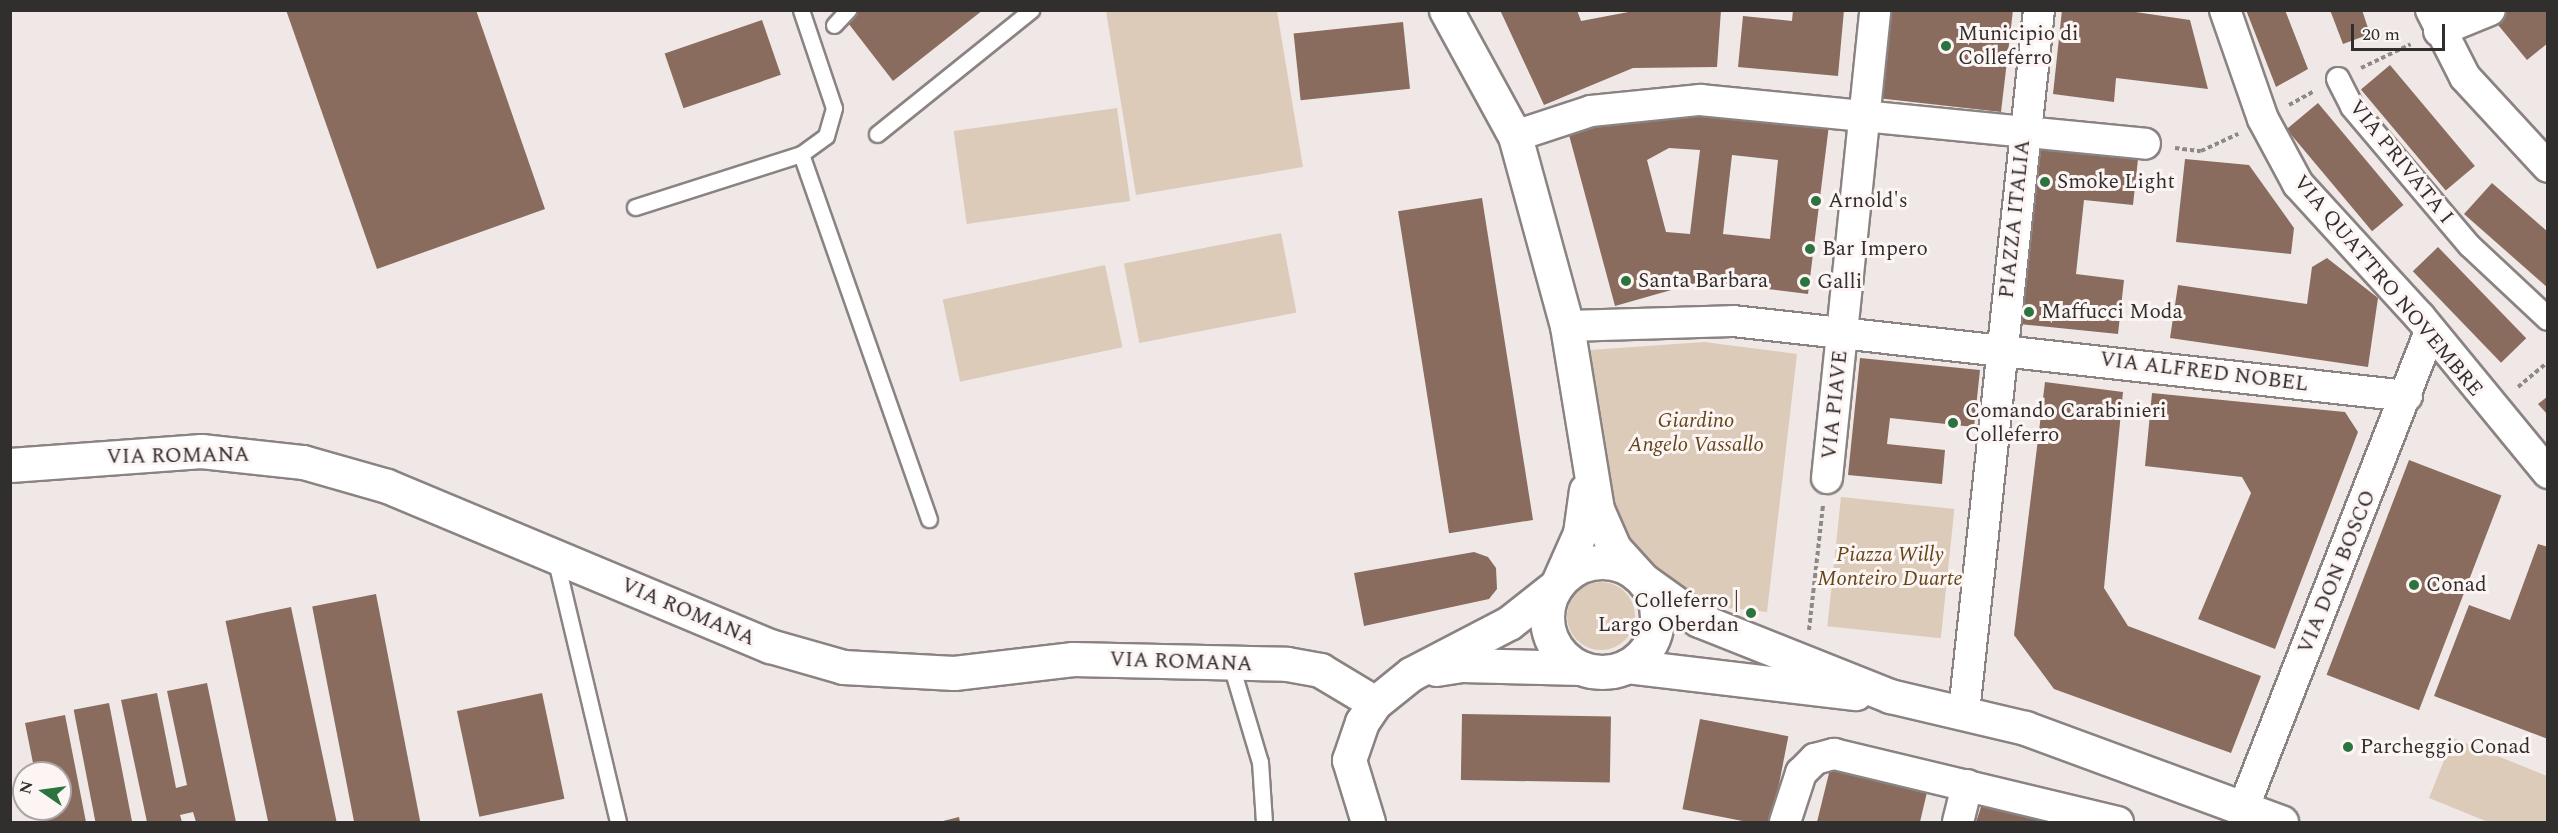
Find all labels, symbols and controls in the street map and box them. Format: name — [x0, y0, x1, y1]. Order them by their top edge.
scale bar — [2354, 12, 2448, 50]
place label: Municipio di Colleferro — [1958, 21, 2079, 71]
text: 20 m — [2362, 21, 2400, 48]
marker: Municipio di Colleferro — [1939, 39, 1953, 53]
street label: VIA PRIVATA I — [2343, 95, 2459, 229]
street label: PIAZZA ITALIA — [1994, 138, 2036, 300]
place label: Smoke Light — [2057, 169, 2175, 195]
street label: VIA QUATTRO NOVEMBRE — [2288, 170, 2488, 402]
marker: Smoke Light — [2038, 175, 2052, 189]
place label: Arnold's — [1828, 188, 1908, 214]
marker: Arnold's — [1809, 194, 1823, 208]
place label: Bar Impero — [1822, 236, 1928, 262]
marker: Bar Impero — [1803, 242, 1817, 256]
place label: Santa Barbara — [1638, 268, 1768, 294]
place label: Galli — [1817, 269, 1862, 295]
marker: Santa Barbara — [1619, 274, 1633, 288]
marker: Galli — [1798, 275, 1812, 289]
place label: Maffucci Moda — [2041, 299, 2183, 325]
marker: Maffucci Moda — [2022, 305, 2036, 319]
street label: VIA ALFRED NOBEL — [2098, 347, 2310, 397]
street label: VIA PIAVE — [1817, 349, 1853, 461]
place label: Comando Carabinieri Colleferro — [1965, 398, 2167, 448]
park label: Giardino Angelo Vassallo — [1628, 408, 1764, 458]
marker: Comando Carabinieri Colleferro — [1946, 416, 1960, 430]
street label: VIA ROMANA — [106, 442, 250, 470]
street label: VIA DON BOSCO — [2293, 486, 2381, 658]
park label: Piazza Willy Monteiro Duarte — [1817, 542, 1963, 592]
street label: VIA ROMANA — [617, 572, 759, 652]
place label: Conad — [2426, 572, 2487, 598]
marker: Conad — [2407, 578, 2421, 592]
place label: Colleferro | Largo Oberdan — [1598, 588, 1739, 638]
marker: Colleferro | Largo Oberdan — [1744, 606, 1758, 620]
street label: VIA ROMANA — [1109, 647, 1253, 677]
place label: Parcheggio Conad — [2360, 734, 2530, 760]
marker: Parcheggio Conad — [2341, 740, 2355, 754]
north arrow — [12, 761, 72, 821]
text: N — [13, 778, 40, 796]

